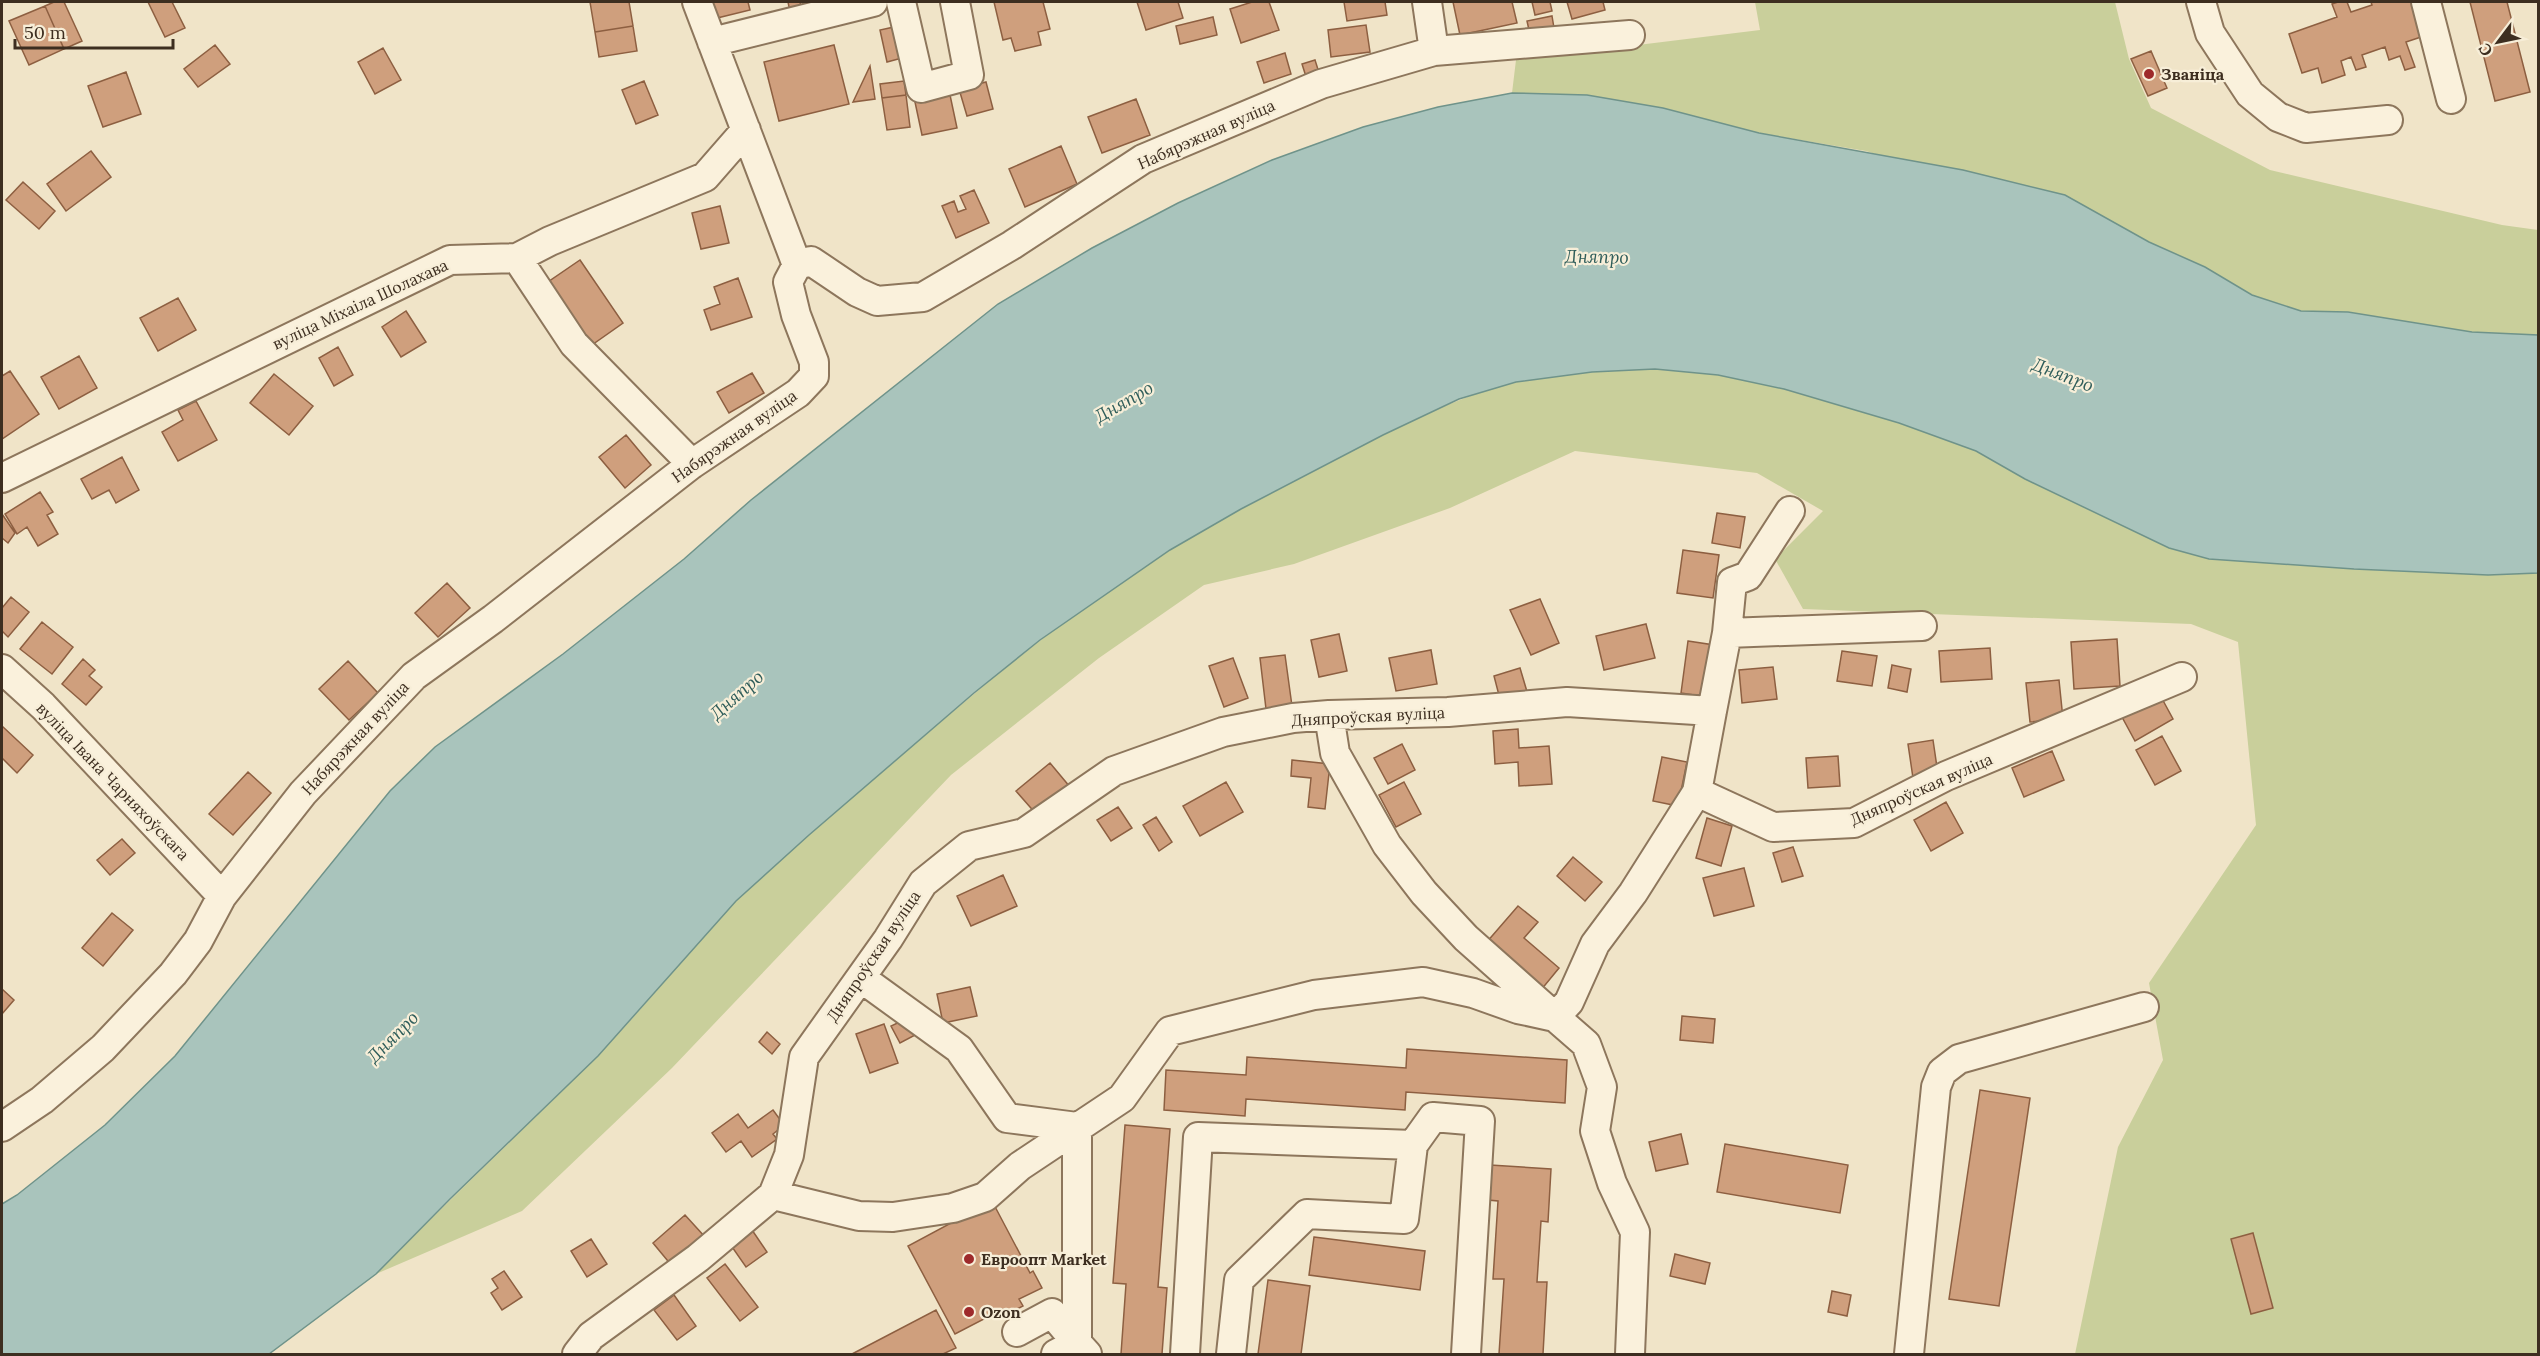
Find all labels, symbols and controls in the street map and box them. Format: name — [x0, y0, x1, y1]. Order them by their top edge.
scale bar — [15, 12, 172, 50]
north arrow — [2468, 12, 2528, 72]
text: 50 m — [24, 21, 66, 44]
text: С — [2474, 40, 2497, 60]
place label: Званіца — [2161, 64, 2225, 84]
marker: Званіца — [2142, 67, 2156, 81]
street label: Набярэжная вуліца — [1134, 95, 1278, 173]
water label: Дняпро — [1564, 244, 1629, 269]
street label: вуліца Міхаіла Шолахава — [269, 254, 451, 354]
water label: Дняпро — [2028, 352, 2097, 397]
water label: Дняпро — [1090, 376, 1157, 428]
street label: Набярэжная вуліца — [667, 385, 801, 487]
water label: Дняпро — [704, 665, 768, 725]
street label: Набярэжная вуліца — [297, 677, 413, 799]
street label: вуліца Івана Чарняхоўскага — [32, 698, 194, 864]
street label: Дняпроўская вуліца — [1291, 702, 1445, 730]
street label: Дняпроўская вуліца — [1847, 749, 1995, 829]
street label: Дняпроўская вуліца — [822, 887, 924, 1025]
water label: Дняпро — [361, 1006, 423, 1068]
place label: Евроопт Market — [981, 1249, 1107, 1269]
marker: Евроопт Market — [962, 1252, 976, 1266]
place label: Ozon — [981, 1302, 1021, 1322]
marker: Ozon — [962, 1305, 976, 1319]

